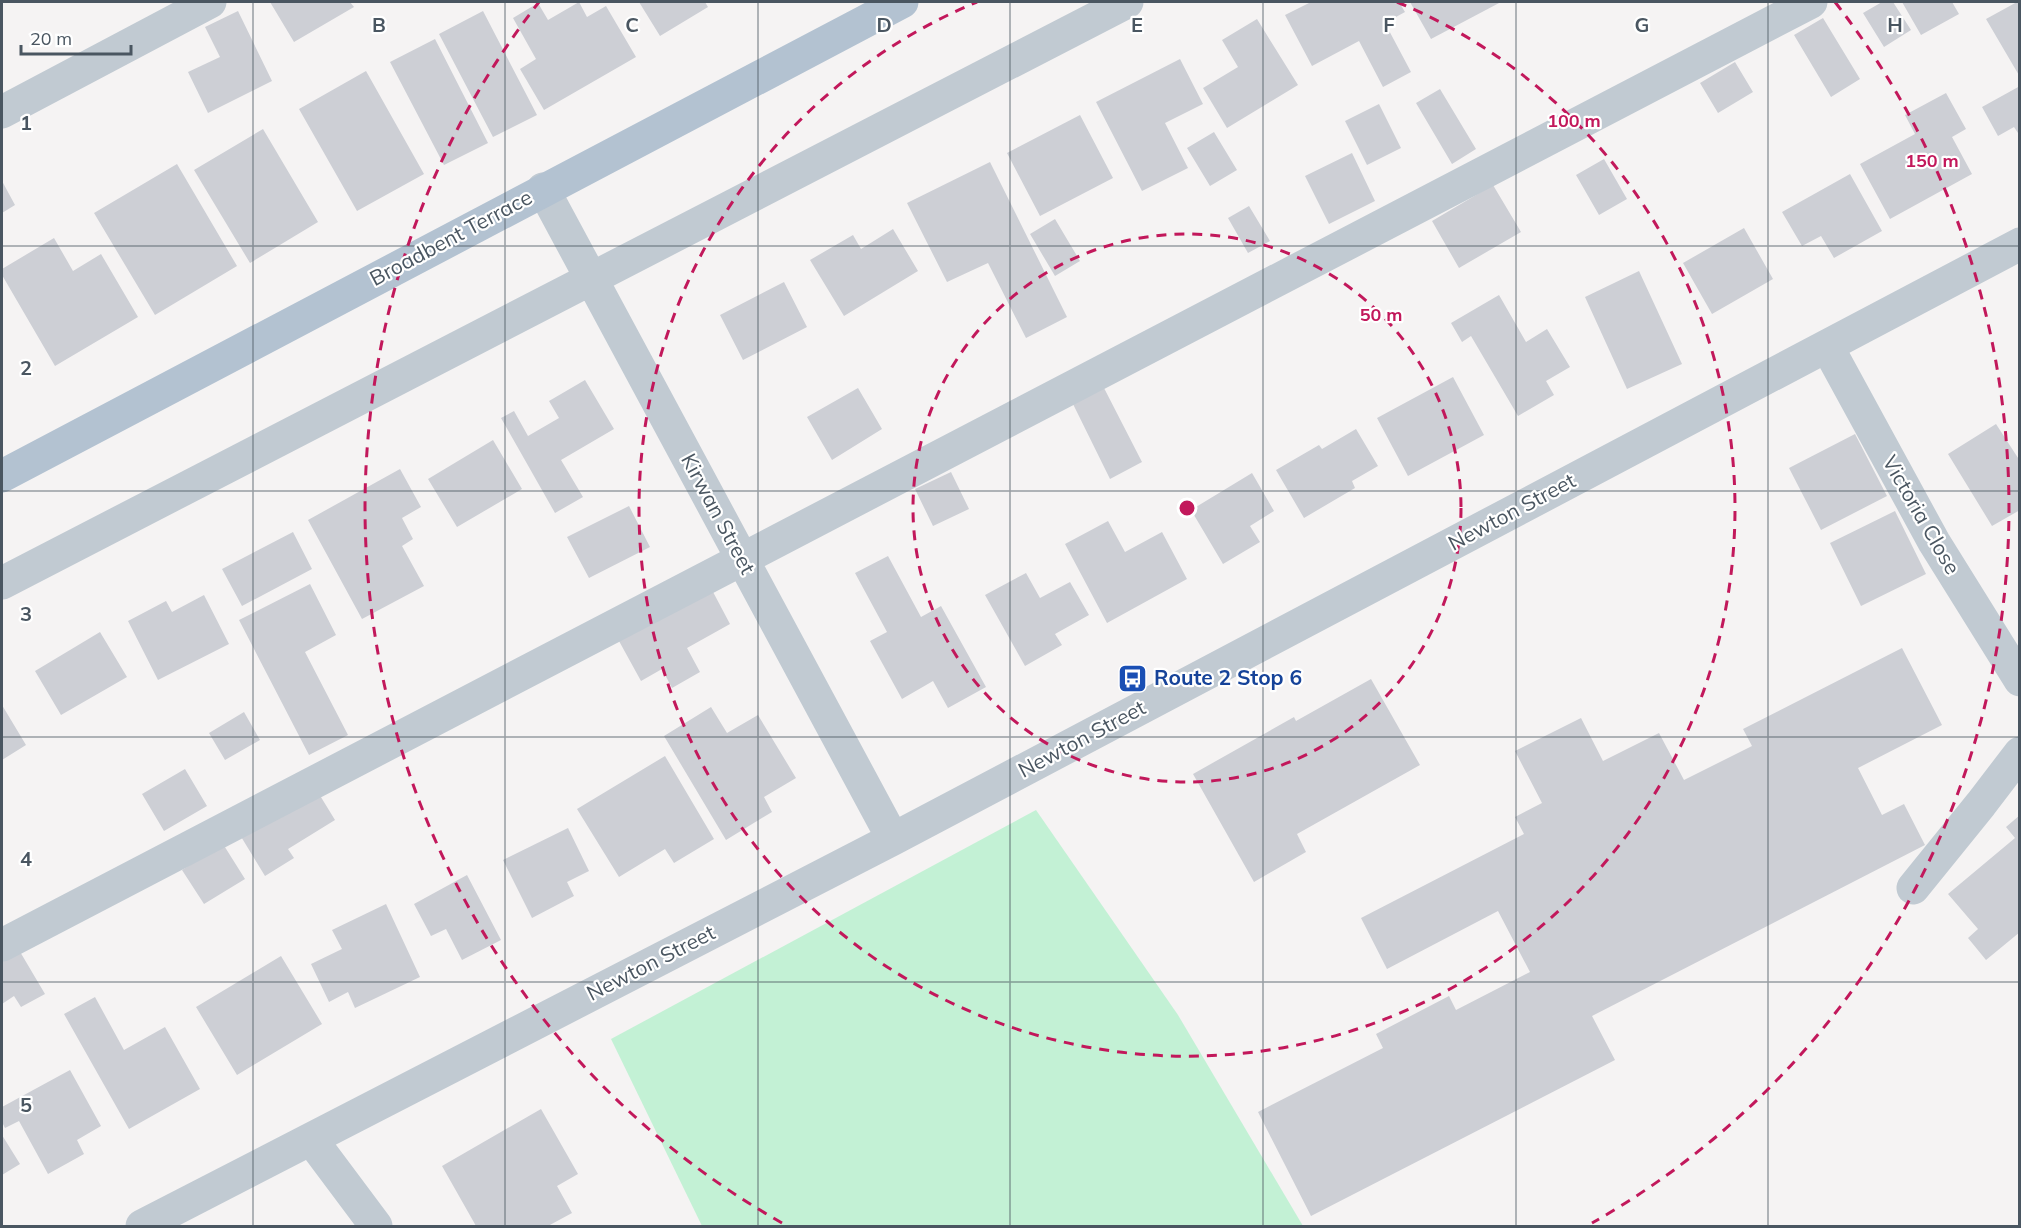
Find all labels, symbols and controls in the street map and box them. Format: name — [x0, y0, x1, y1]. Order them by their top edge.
text: B — [372, 12, 386, 37]
text: C — [625, 12, 639, 37]
text: D — [876, 12, 892, 37]
text: E — [1131, 12, 1143, 37]
text: F — [1383, 12, 1395, 37]
text: G — [1635, 12, 1649, 37]
text: H — [1887, 12, 1903, 37]
scale bar — [21, 18, 130, 56]
text: 20 m — [30, 27, 72, 50]
text: 100 m — [1547, 109, 1601, 132]
text: 1 — [20, 110, 32, 135]
text: 150 m — [1905, 149, 1959, 172]
street label: Broadbent Terrace — [365, 183, 536, 291]
text: 50 m — [1360, 303, 1402, 326]
text: 2 — [20, 355, 32, 380]
street label: Kirwan Street — [676, 449, 762, 578]
street label: Victoria Close — [1877, 450, 1966, 579]
street label: Newton Street — [1443, 467, 1580, 556]
centre of rings — [1177, 498, 1197, 518]
text: 3 — [20, 601, 32, 626]
bus stop icon: Route 2 Stop 6 — [1117, 662, 1149, 694]
place label: Route 2 Stop 6 — [1154, 664, 1302, 690]
street label: Newton Street — [1013, 694, 1150, 783]
text: 4 — [20, 846, 32, 871]
street label: Newton Street — [582, 919, 719, 1006]
text: 5 — [20, 1092, 32, 1117]

